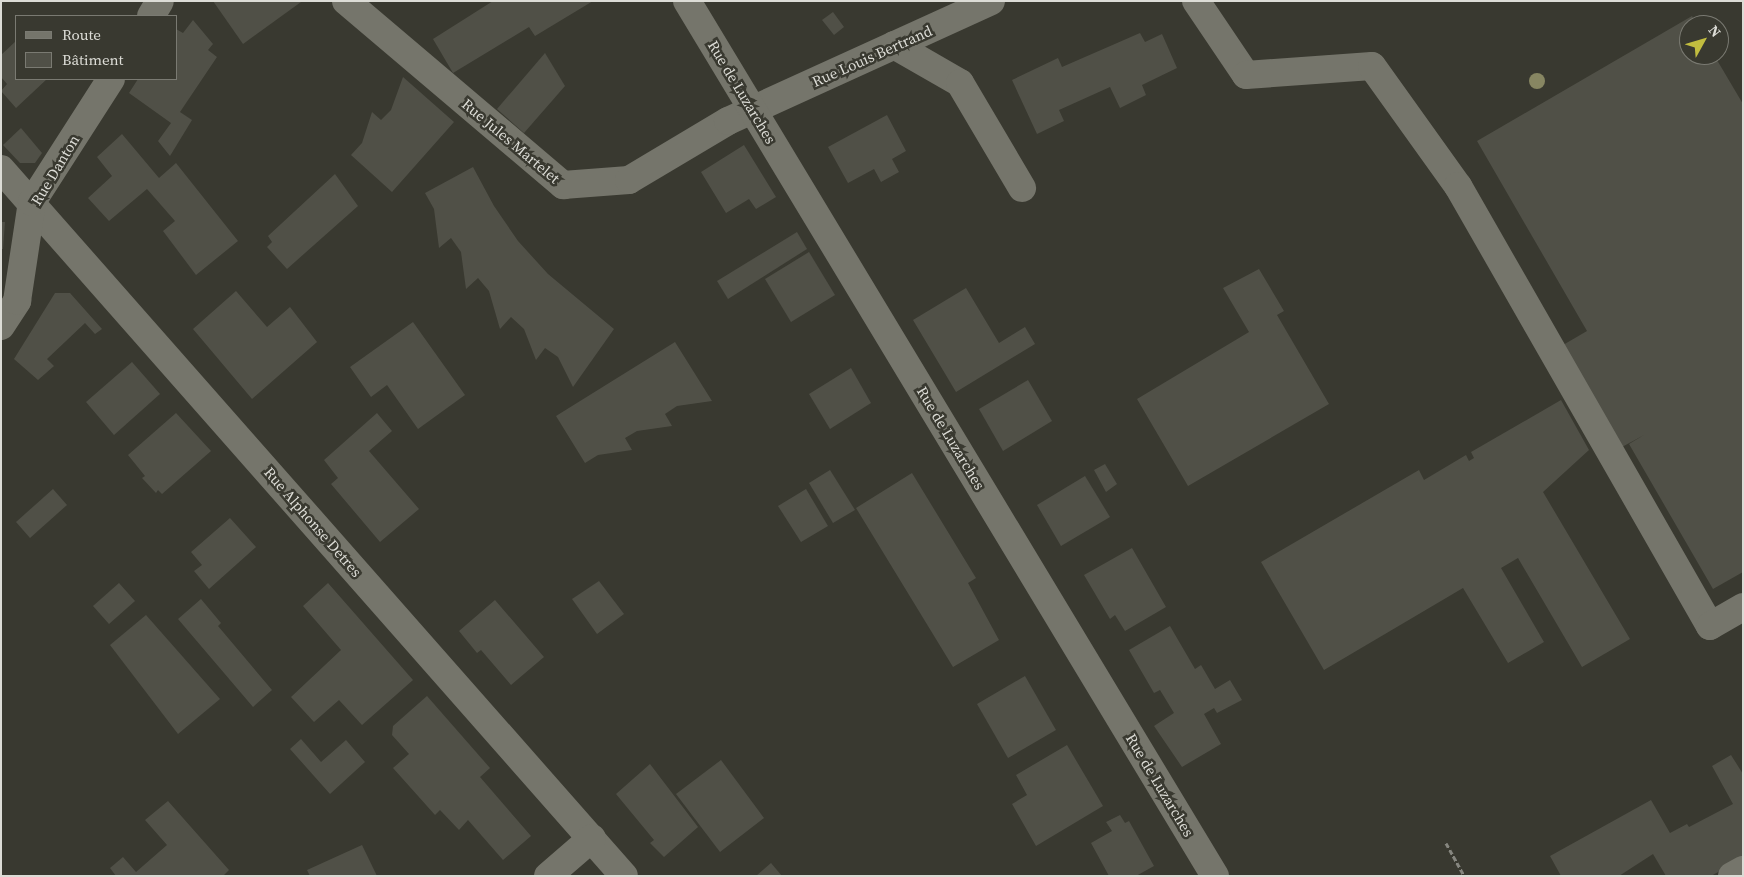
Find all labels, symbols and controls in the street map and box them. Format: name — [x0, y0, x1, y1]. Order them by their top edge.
legend — [15, 15, 178, 80]
north arrow — [1679, 15, 1729, 65]
street label: Rue Louis Bertrand — [809, 21, 935, 91]
text: N — [1704, 21, 1726, 41]
text: Route — [62, 24, 101, 45]
street label: Rue de Luzarches — [704, 37, 780, 147]
text: Bâtiment — [62, 49, 123, 70]
street label: Rue Jules Martelet — [458, 95, 564, 187]
street label: Rue Danton — [27, 132, 83, 208]
street label: Rue de Luzarches — [913, 383, 989, 493]
street label: Rue Alphonse Detres — [260, 463, 366, 581]
street label: Rue de Luzarches — [1122, 730, 1198, 840]

